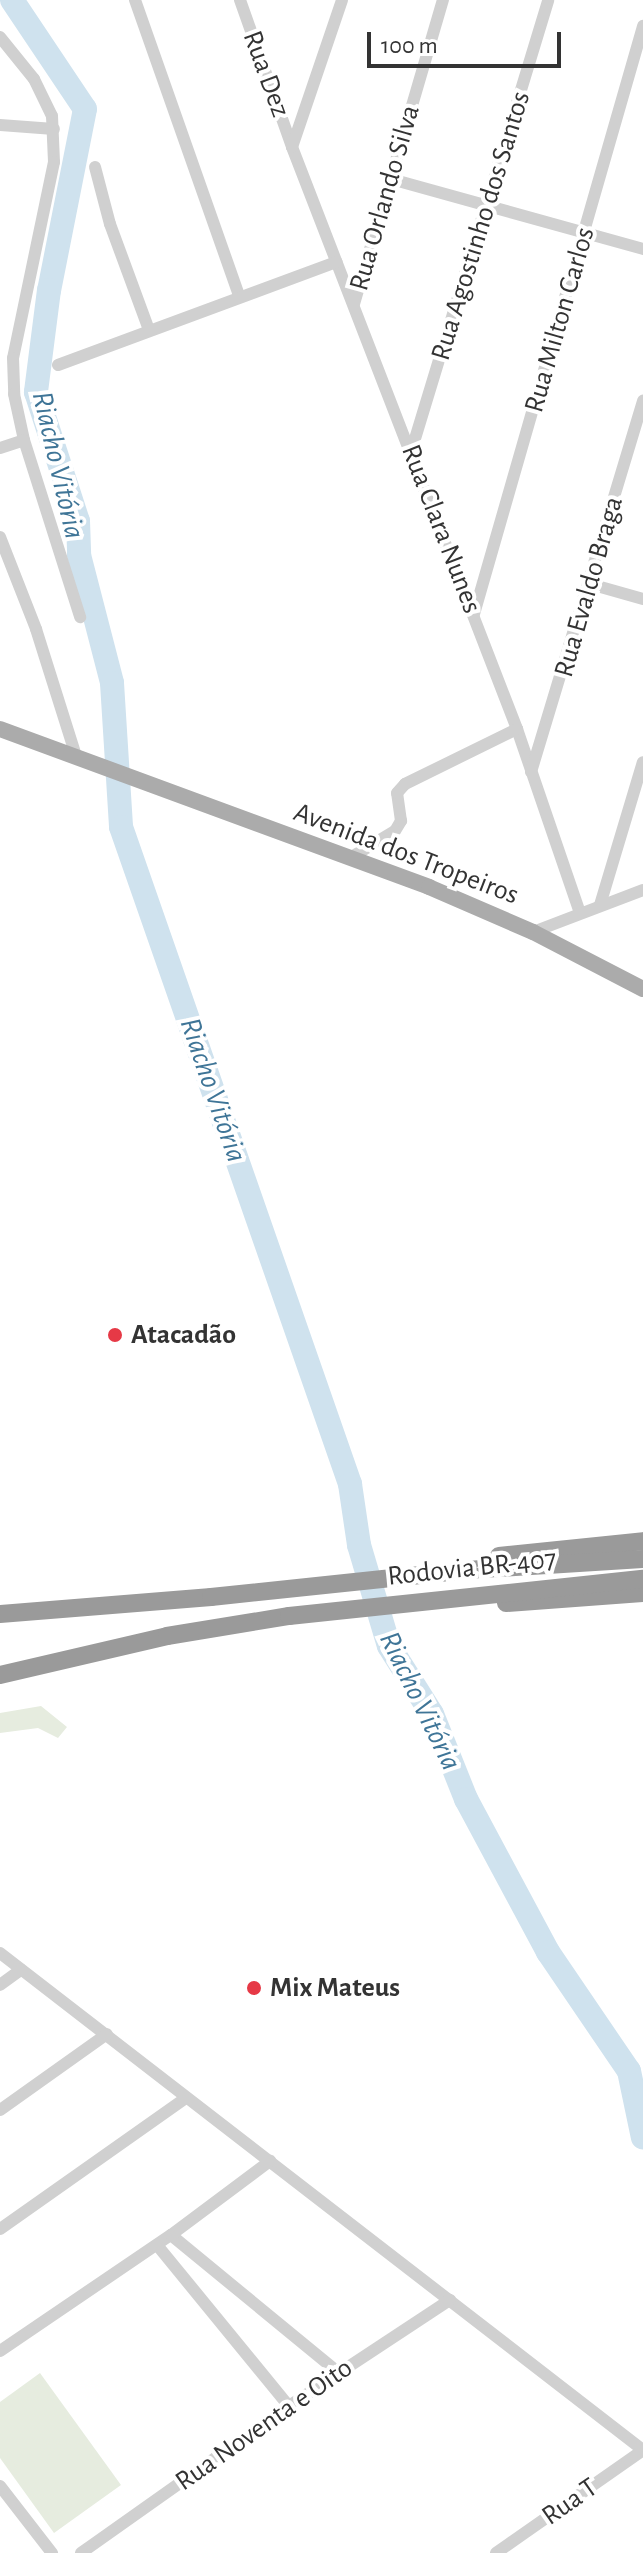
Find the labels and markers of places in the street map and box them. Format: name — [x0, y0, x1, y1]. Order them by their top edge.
place label: Atacadão — [131, 1318, 236, 1352]
marker: Atacadão — [106, 1326, 124, 1344]
place label: Mix Mateus — [270, 1971, 400, 2005]
marker: Mix Mateus — [245, 1979, 263, 1997]

